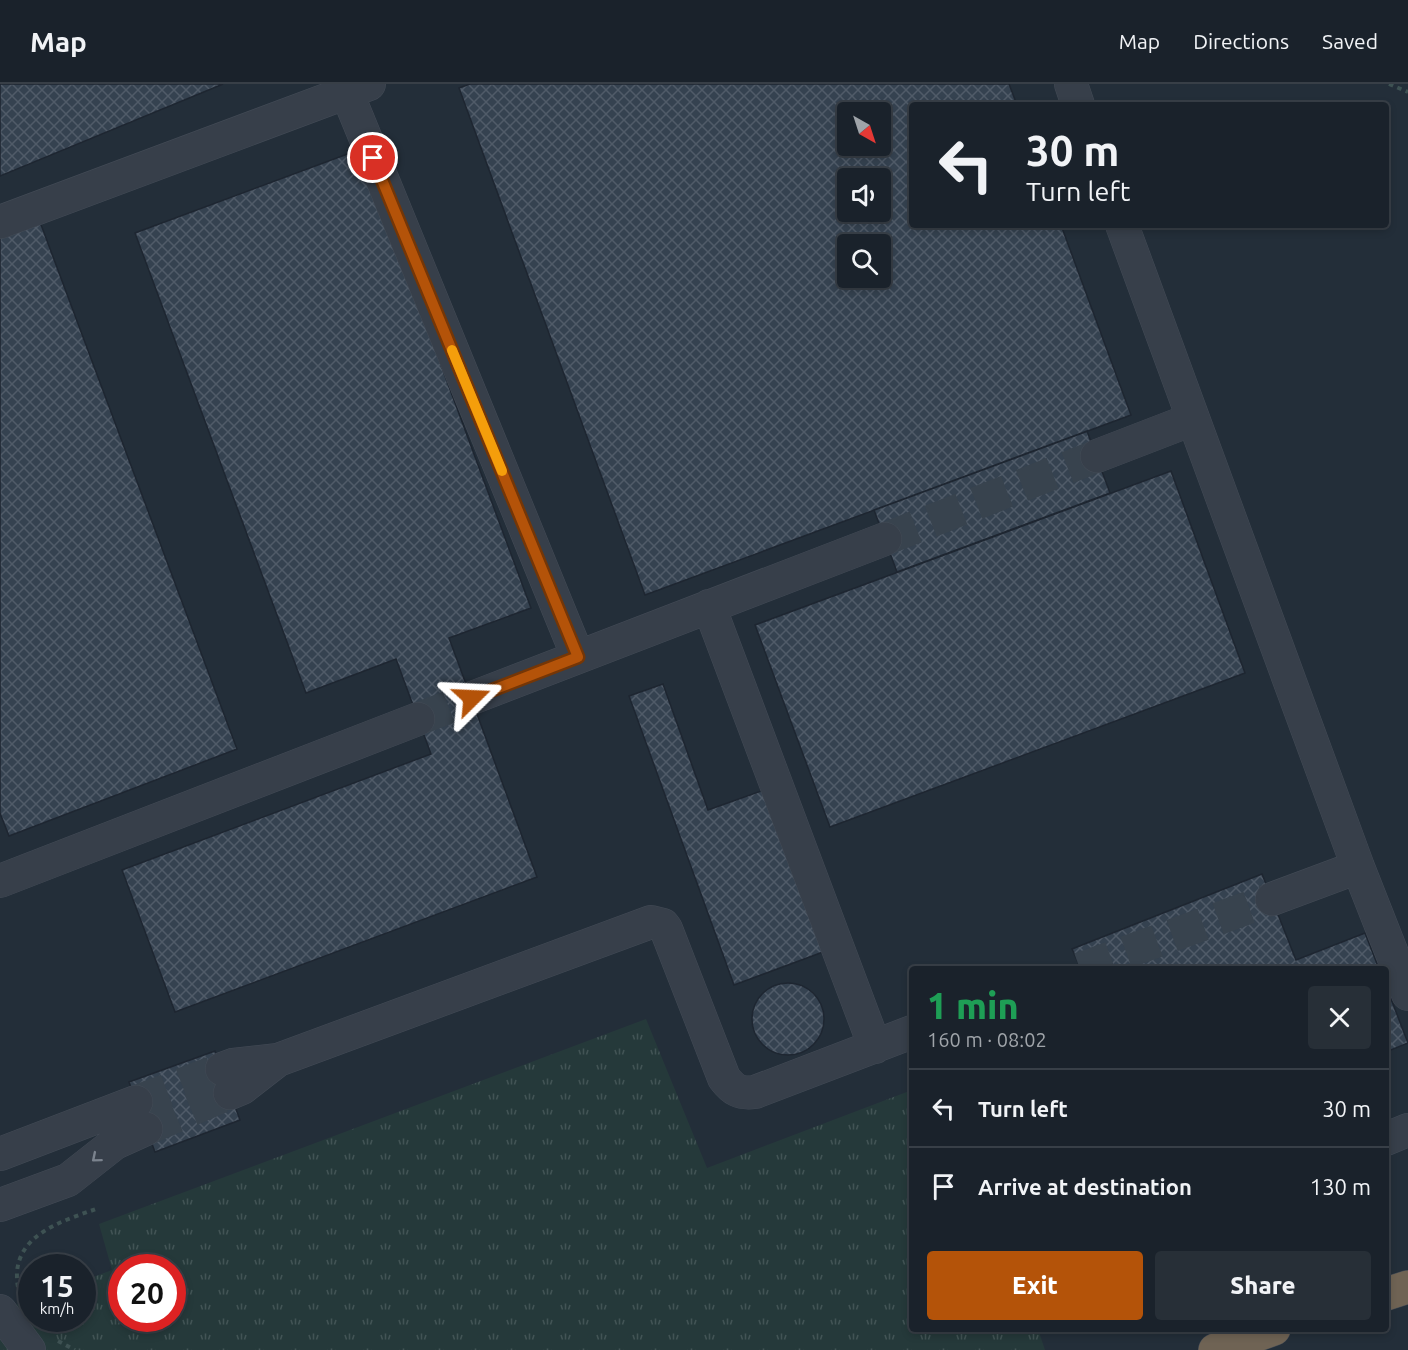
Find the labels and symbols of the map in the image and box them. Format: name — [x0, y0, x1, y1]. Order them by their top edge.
north arrow — [837, 102, 891, 156]
pin — [347, 132, 398, 183]
position arrow — [440, 666, 504, 730]
one-way arrow — [92, 1151, 103, 1162]
speed limit sign: 20 — [108, 1254, 186, 1332]

